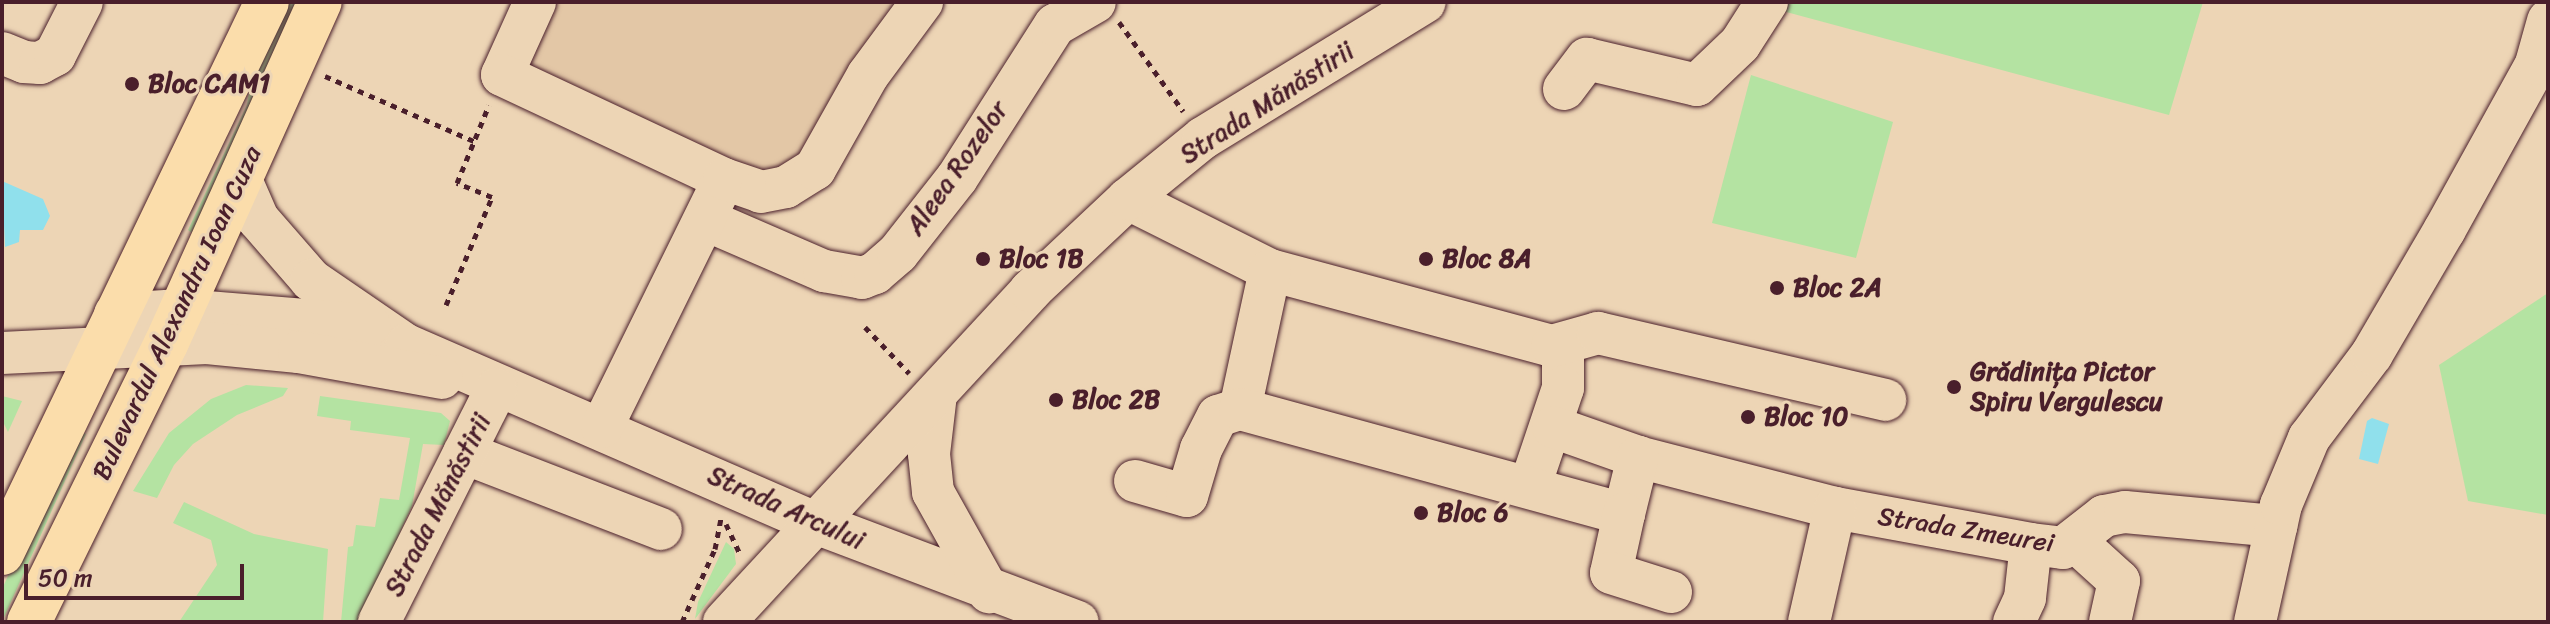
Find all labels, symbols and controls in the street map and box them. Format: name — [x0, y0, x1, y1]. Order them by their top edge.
street label: Strada Mănăstirii — [1174, 35, 1360, 171]
place label: Bloc CAM1 — [148, 68, 271, 100]
marker: Bloc CAM1 — [123, 75, 141, 93]
street label: Aleea Rozelor — [899, 95, 1015, 241]
street label: Bulevardul Alexandru Ioan Cuza — [86, 141, 268, 485]
place label: Bloc 1B — [999, 243, 1083, 275]
place label: Bloc 8A — [1442, 243, 1531, 275]
marker: Bloc 1B — [974, 250, 992, 268]
marker: Bloc 8A — [1417, 250, 1435, 268]
place label: Bloc 2A — [1793, 272, 1882, 304]
marker: Bloc 2A — [1768, 279, 1786, 297]
place label: Grădinița Pictor Spiru Vergulescu — [1970, 356, 2162, 418]
marker: Grădinița Pictor Spiru Vergulescu — [1945, 378, 1963, 396]
place label: Bloc 2B — [1072, 384, 1160, 416]
marker: Bloc 2B — [1047, 391, 1065, 409]
place label: Bloc 10 — [1764, 401, 1848, 433]
street label: Strada Mănăstirii — [379, 408, 497, 602]
marker: Bloc 10 — [1739, 408, 1757, 426]
street label: Strada Arcului — [703, 460, 869, 556]
place label: Bloc 6 — [1437, 497, 1509, 529]
street label: Strada Zmeurei — [1876, 501, 2056, 559]
marker: Bloc 6 — [1412, 504, 1430, 522]
scale bar — [28, 548, 248, 598]
text: 50 m — [38, 557, 93, 599]

